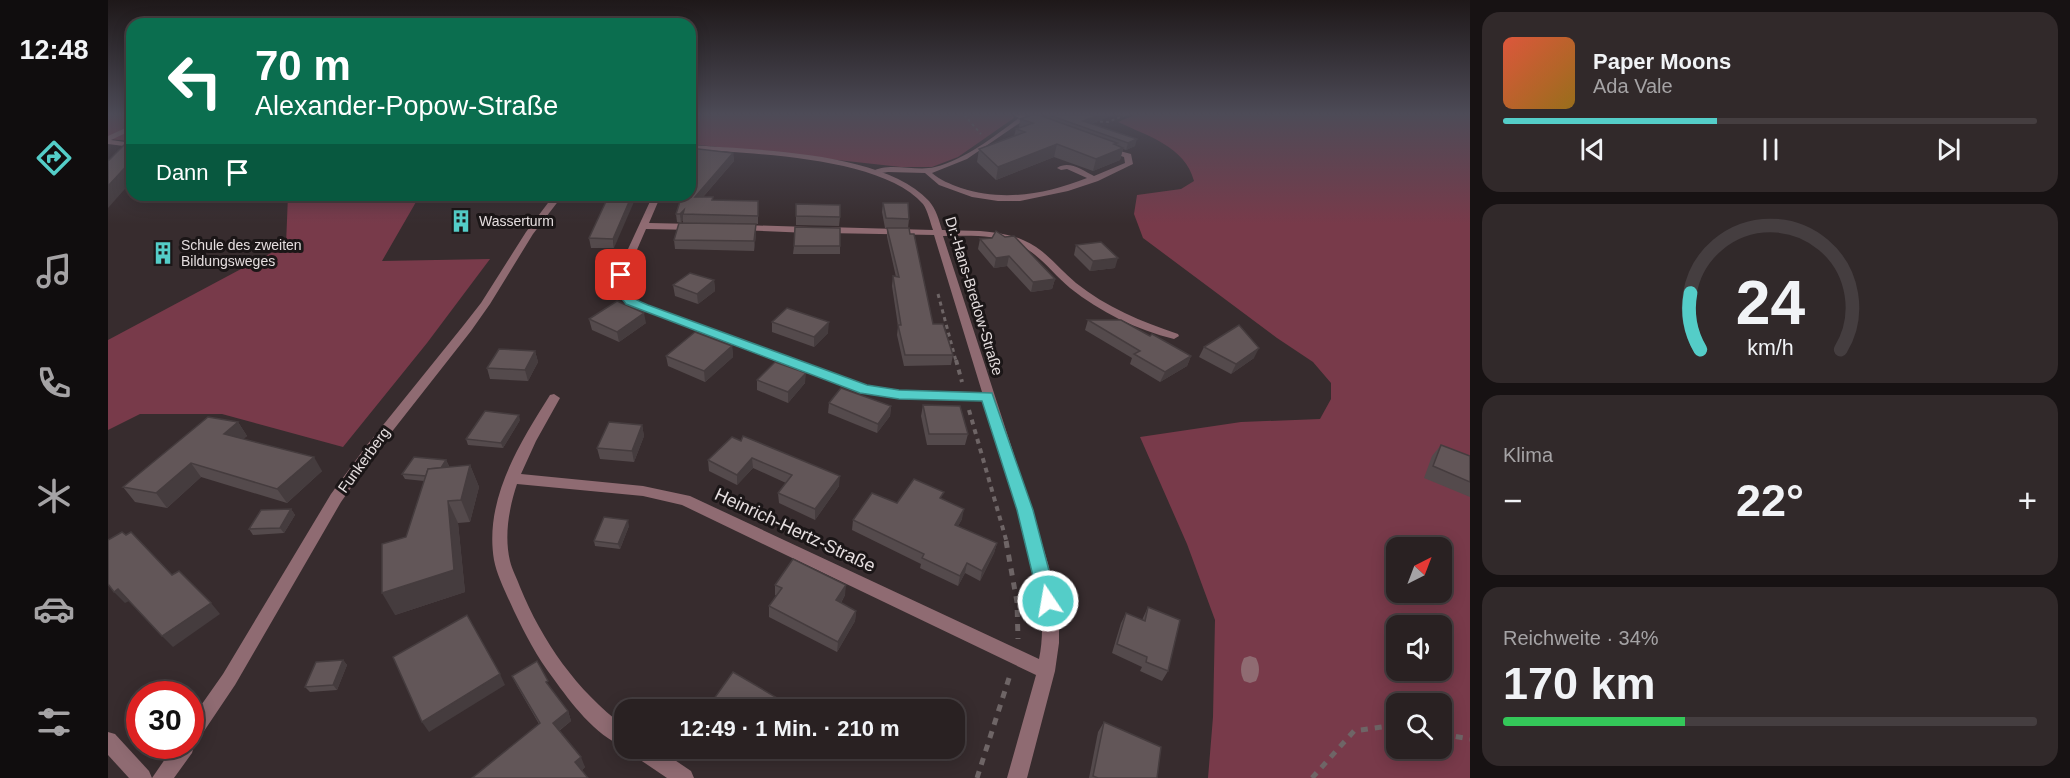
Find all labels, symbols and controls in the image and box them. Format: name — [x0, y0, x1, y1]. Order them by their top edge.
text: 12:48 — [19, 35, 89, 65]
icon: left — [156, 42, 234, 120]
text: 70 m — [255, 42, 351, 89]
text: Paper Moons — [1593, 49, 1731, 74]
text: Ada Vale — [1593, 75, 1673, 97]
text: Alexander-Popow-Straße — [255, 91, 558, 121]
icon: previous — [1576, 133, 1609, 166]
icon: pause — [1754, 133, 1787, 166]
icon: next — [1932, 133, 1965, 166]
icon: directions — [33, 137, 75, 179]
icon: arrive — [221, 156, 254, 189]
text: Dann — [156, 160, 209, 185]
building icon: Wasserturm — [448, 208, 474, 234]
place label: Wasserturm — [479, 213, 554, 229]
street label: Dr.-Hans-Bredow-Straße — [942, 214, 1007, 377]
place label: Schule des zweiten Bildungsweges — [181, 237, 302, 269]
building icon: Schule des zweiten Bildungsweges — [150, 240, 176, 266]
pin — [595, 249, 646, 300]
icon: music — [33, 250, 75, 292]
icon: arrive — [604, 258, 637, 291]
text: 24 — [1735, 268, 1805, 337]
text: km/h — [1747, 337, 1793, 361]
icon: phone — [33, 362, 75, 404]
street label: Funkerberg — [334, 424, 393, 496]
text: Klima — [1503, 444, 1553, 466]
icon: climate — [33, 475, 75, 517]
text: 22° — [1736, 475, 1804, 526]
text: − — [1503, 482, 1522, 519]
text: + — [2018, 482, 2037, 519]
street label: Heinrich-Hertz-Straße — [711, 484, 879, 576]
north arrow — [1386, 537, 1452, 603]
map controls — [1386, 537, 1452, 759]
position arrow — [1016, 569, 1080, 633]
icon: car — [33, 588, 75, 630]
button: sound — [1386, 615, 1452, 681]
text: Reichweite · 34% — [1503, 627, 1659, 649]
text: 170 km — [1503, 658, 1656, 709]
speed limit sign: 30 — [126, 681, 204, 759]
button: search — [1386, 693, 1452, 759]
icon: filters — [33, 701, 75, 743]
text: 12:49 · 1 Min. · 210 m — [679, 716, 900, 741]

